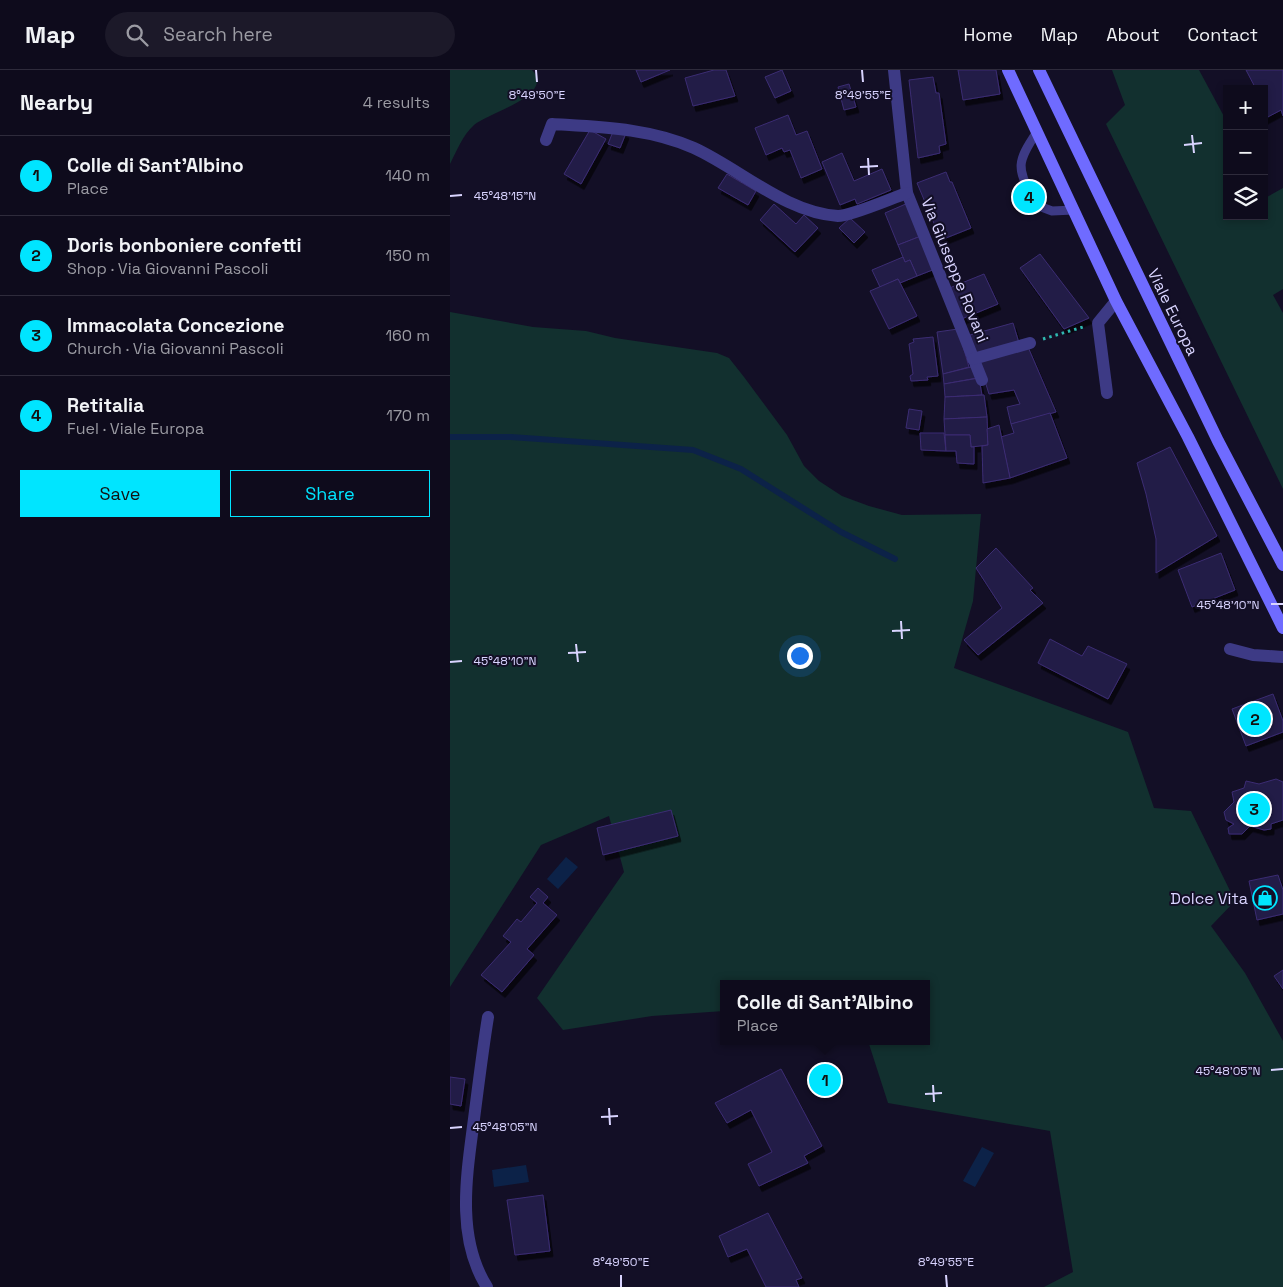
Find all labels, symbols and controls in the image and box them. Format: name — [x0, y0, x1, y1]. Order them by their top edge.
search box — [105, 12, 455, 57]
text: Map — [25, 19, 75, 50]
icon: search — [123, 21, 151, 49]
text: Search here — [163, 22, 273, 47]
text: Home — [964, 23, 1013, 46]
text: Map — [1041, 23, 1078, 46]
text: About — [1106, 23, 1160, 46]
text: Contact — [1188, 23, 1258, 46]
map controls — [1223, 85, 1268, 220]
button: + — [1223, 85, 1268, 130]
text: 8°49'50"E — [509, 87, 566, 103]
text: 8°49'55"E — [835, 87, 891, 103]
text: Nearby — [20, 89, 93, 116]
text: 4 results — [363, 92, 430, 113]
button: − — [1223, 130, 1268, 175]
text: Colle di Sant'Albino — [67, 153, 244, 178]
text: 1 — [32, 165, 40, 186]
text: 140 m — [385, 165, 430, 186]
button: layers — [1223, 175, 1268, 220]
text: Place — [67, 178, 109, 199]
pin: 4 — [1013, 178, 1045, 216]
text: 45°48'15"N — [474, 188, 536, 204]
street label: Via Giuseppe Rovani — [916, 194, 994, 346]
text: Doris bonboniere confetti — [67, 233, 302, 258]
text: 2 — [31, 245, 41, 266]
text: 150 m — [386, 245, 430, 266]
text: Shop · Via Giovanni Pascoli — [67, 258, 269, 279]
street label: Viale Europa — [1143, 265, 1203, 359]
text: Immacolata Concezione — [67, 313, 285, 338]
text: 3 — [31, 325, 41, 346]
text: 160 m — [385, 325, 430, 346]
text: Church · Via Giovanni Pascoli — [67, 338, 284, 359]
text: Retitalia — [67, 393, 144, 418]
text: 4 — [31, 405, 41, 426]
text: 170 m — [386, 405, 430, 426]
text: Fuel · Viale Europa — [67, 418, 204, 439]
button: Save — [20, 470, 220, 517]
button: Share — [230, 470, 430, 517]
text: 45°48'10"N — [1196, 597, 1260, 613]
your location — [787, 643, 813, 669]
text: 45°48'10"N — [473, 653, 537, 669]
pin: 2 — [1239, 700, 1271, 738]
pin: 3 — [1238, 790, 1270, 828]
shop icon: Dolce Vita — [1252, 885, 1278, 911]
place label: Dolce Vita — [1170, 888, 1248, 909]
popup — [720, 980, 930, 1045]
text: Colle di Sant'Albino — [737, 990, 913, 1015]
text: Place — [737, 1015, 778, 1036]
pin: 1 — [809, 1061, 841, 1099]
text: 45°48'05"N — [1195, 1063, 1261, 1079]
text: 45°48'05"N — [472, 1119, 538, 1135]
text: 8°49'50"E — [593, 1254, 650, 1270]
text: 8°49'55"E — [918, 1254, 974, 1270]

